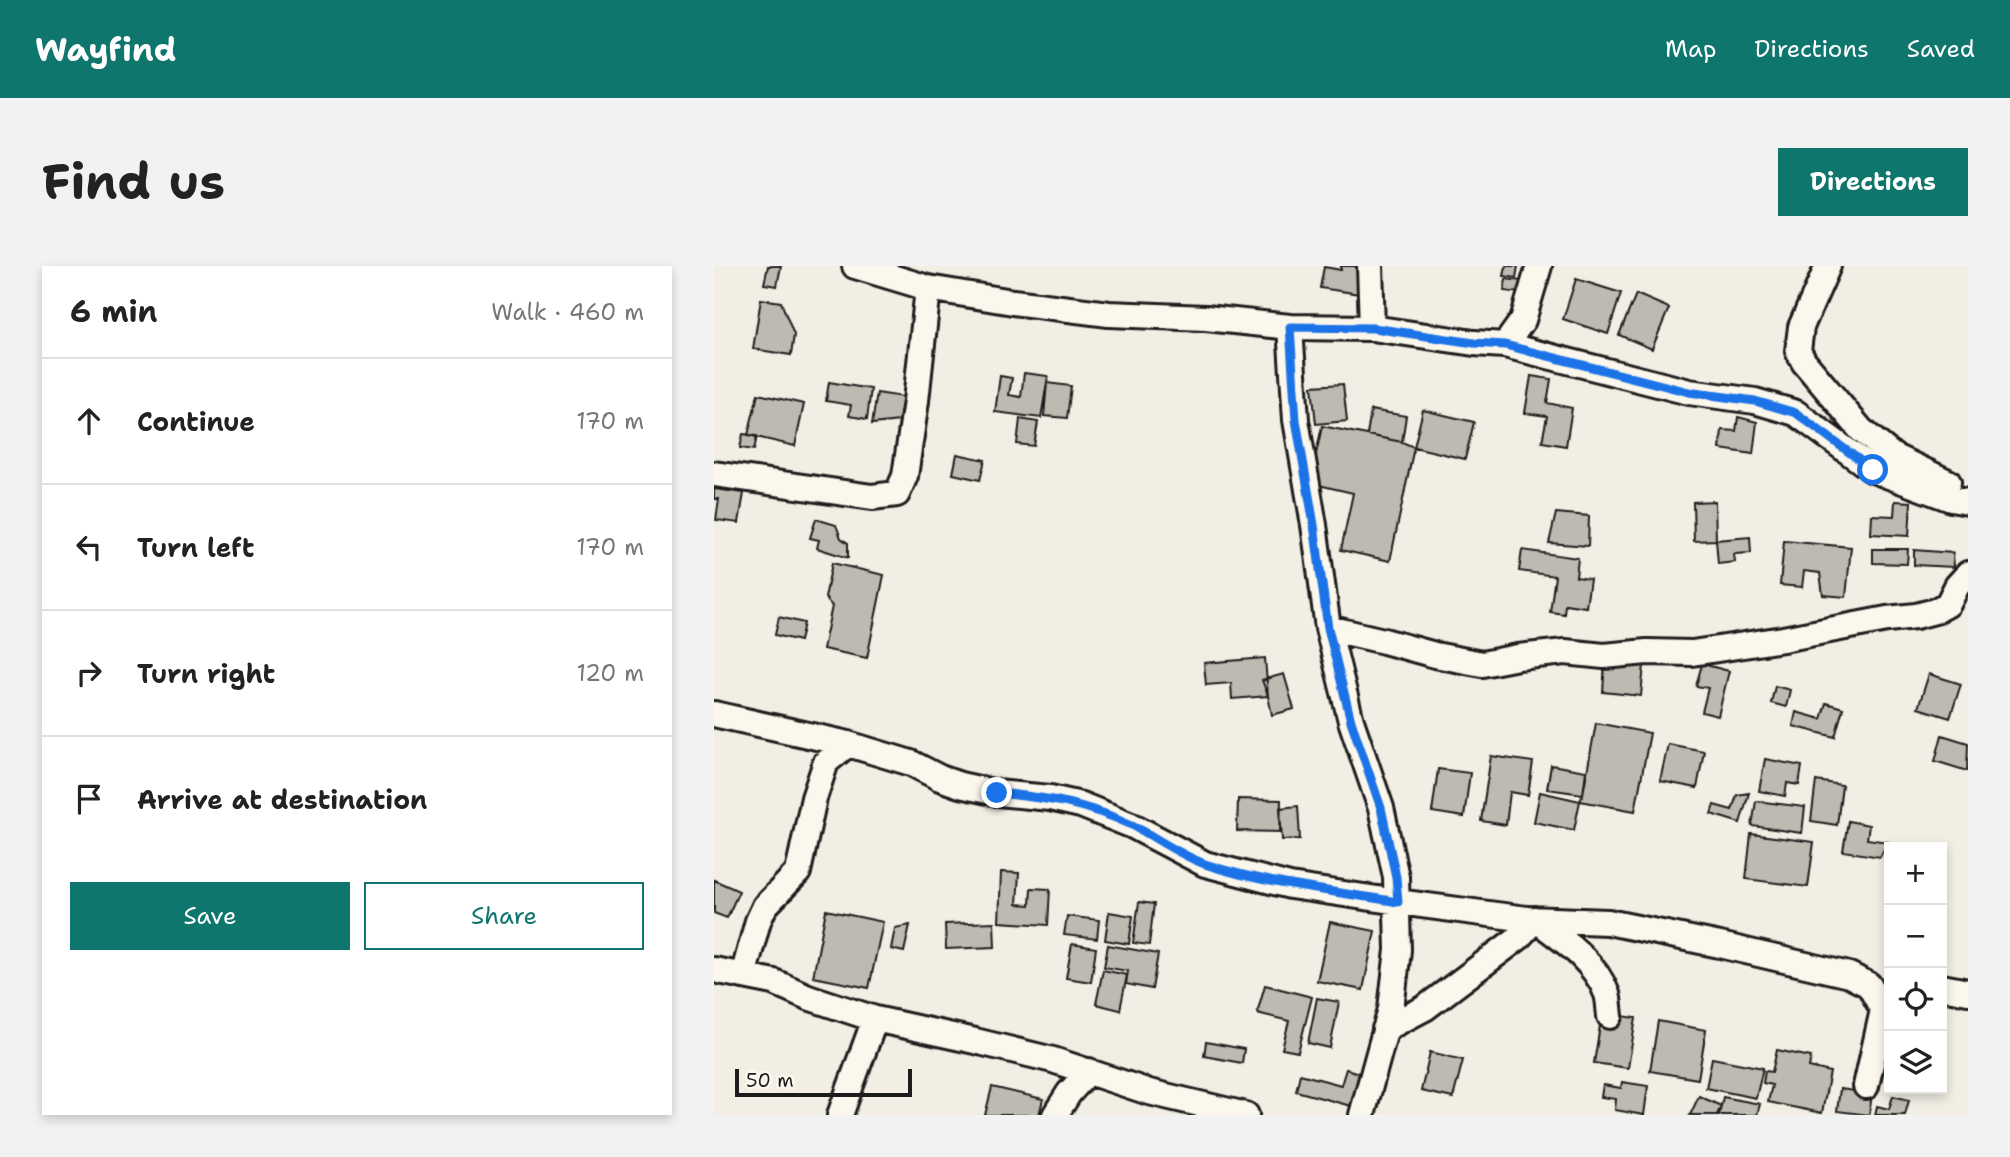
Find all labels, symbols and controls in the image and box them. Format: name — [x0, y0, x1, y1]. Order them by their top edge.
text: Wayfind — [35, 27, 176, 72]
text: Map — [1665, 33, 1716, 65]
text: Directions — [1754, 33, 1869, 65]
text: Saved — [1907, 33, 1975, 65]
button: Directions — [1778, 148, 1968, 216]
text: Find us — [42, 149, 225, 215]
text: 6 min — [70, 291, 157, 332]
text: Walk · 460 m — [491, 297, 644, 327]
icon: ahead — [70, 402, 108, 440]
text: Continue — [137, 404, 255, 439]
text: 170 m — [576, 406, 644, 436]
route start — [1857, 454, 1888, 485]
icon: left — [70, 528, 108, 566]
text: Turn left — [137, 530, 254, 565]
text: 170 m — [576, 532, 644, 562]
icon: right — [70, 654, 108, 692]
text: Turn right — [137, 656, 275, 691]
text: 120 m — [576, 658, 644, 688]
route end — [981, 777, 1012, 808]
icon: arrive — [70, 780, 108, 818]
text: Arrive at destination — [137, 782, 427, 817]
map controls — [1884, 842, 1947, 1094]
button: + — [1884, 842, 1947, 905]
button: Save — [70, 882, 350, 950]
button: Share — [364, 882, 644, 950]
button: − — [1884, 905, 1947, 968]
button: locate — [1884, 968, 1947, 1031]
button: layers — [1884, 1031, 1947, 1094]
scale bar — [735, 1066, 912, 1098]
text: 50 m — [746, 1068, 794, 1093]

